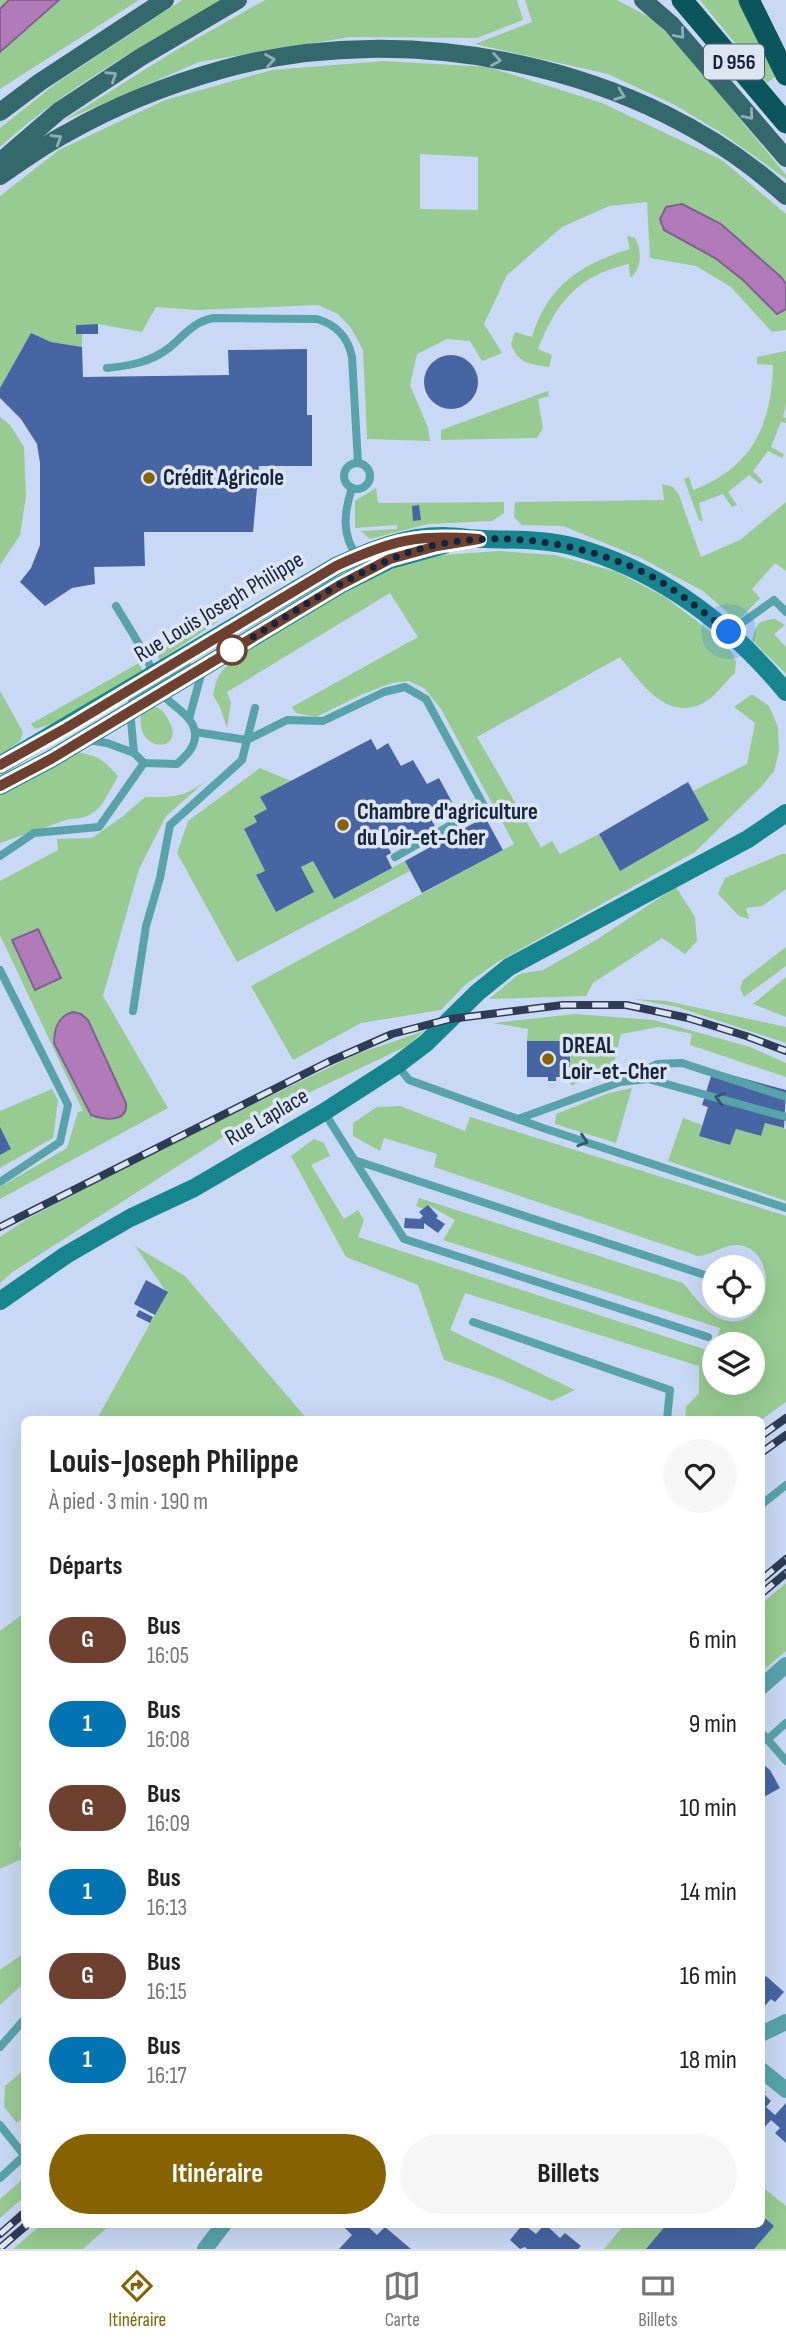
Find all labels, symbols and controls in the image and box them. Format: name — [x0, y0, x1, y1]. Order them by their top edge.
one-way arrow — [672, 25, 684, 38]
road number: D 956 — [704, 44, 764, 80]
one-way arrow — [490, 52, 501, 67]
one-way arrow — [264, 53, 276, 68]
one-way arrow — [104, 71, 117, 84]
one-way arrow — [613, 86, 625, 100]
one-way arrow — [741, 107, 753, 120]
one-way arrow — [50, 134, 63, 147]
place label: Crédit Agricole — [163, 464, 284, 492]
marker: Crédit Agricole — [141, 470, 157, 486]
street label: Rue Louis Joseph Philippe — [129, 545, 309, 669]
your location — [711, 614, 746, 649]
unlabelled marker — [217, 635, 247, 665]
place label: Chambre d'agriculture du Loir-et-Cher — [357, 798, 538, 852]
marker: Chambre d'agriculture du Loir-et-Cher — [335, 817, 351, 833]
place label: DREAL Loir-et-Cher — [562, 1032, 667, 1086]
marker: DREAL Loir-et-Cher — [540, 1051, 556, 1067]
street label: Rue Laplace — [220, 1082, 314, 1152]
one-way arrow — [714, 1092, 726, 1107]
one-way arrow — [576, 1133, 589, 1147]
map controls — [702, 1255, 765, 1395]
button: locate — [702, 1255, 765, 1318]
button: layers — [702, 1332, 765, 1395]
button: heart — [663, 1439, 737, 1513]
text: Louis-Joseph Philippe — [49, 1442, 299, 1482]
text: À pied · 3 min · 190 m — [49, 1488, 208, 1516]
text: Départs — [49, 1551, 122, 1582]
text: Bus — [147, 1611, 181, 1642]
text: G — [81, 1625, 94, 1654]
text: 6 min — [689, 1625, 737, 1656]
text: 16:05 — [147, 1642, 189, 1670]
text: Bus — [147, 1695, 181, 1726]
text: 1 — [83, 1709, 92, 1738]
text: 9 min — [689, 1709, 737, 1740]
text: 16:08 — [147, 1726, 190, 1754]
text: Bus — [147, 1779, 181, 1810]
text: G — [81, 1793, 94, 1822]
text: 10 min — [680, 1793, 737, 1824]
text: 16:09 — [147, 1810, 190, 1838]
text: Bus — [147, 1863, 181, 1894]
text: 1 — [83, 1877, 92, 1906]
text: 14 min — [680, 1877, 737, 1908]
text: 16:13 — [147, 1894, 187, 1922]
text: Bus — [147, 1947, 181, 1978]
text: G — [81, 1961, 94, 1990]
text: 16 min — [680, 1961, 737, 1992]
text: 16:15 — [147, 1978, 187, 2006]
text: Bus — [147, 2031, 181, 2062]
text: 1 — [83, 2045, 92, 2074]
text: 18 min — [680, 2045, 737, 2076]
text: 16:17 — [147, 2062, 187, 2090]
button: Itinéraire — [49, 2134, 386, 2214]
button: Billets — [400, 2134, 737, 2214]
tab: Itinéraire — [109, 2267, 166, 2332]
tab: Carte — [383, 2267, 421, 2332]
tab: Billets — [638, 2267, 677, 2332]

